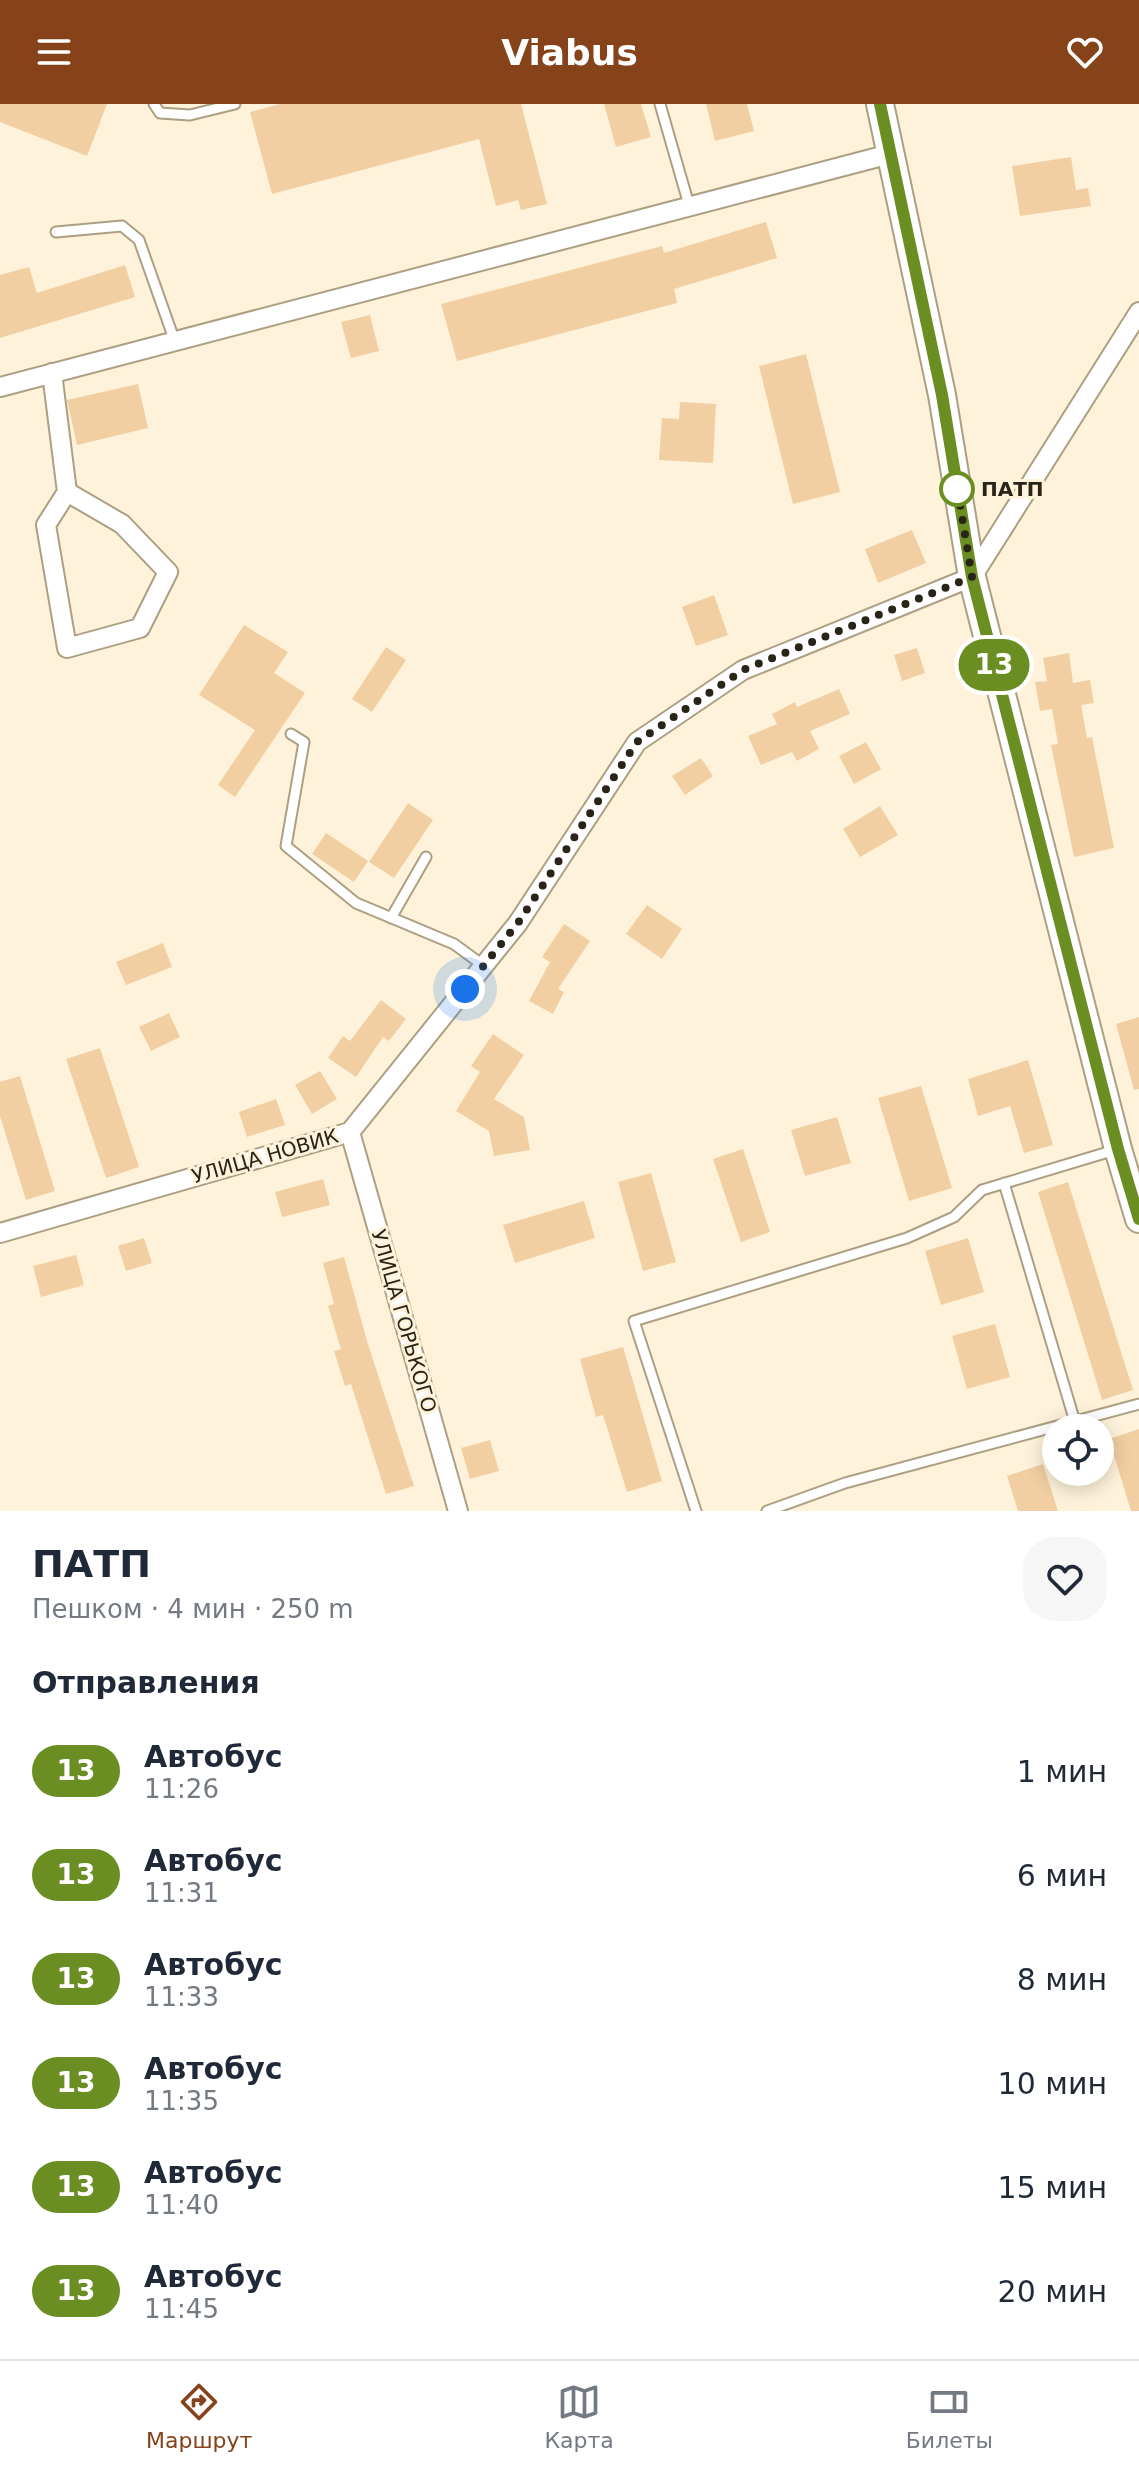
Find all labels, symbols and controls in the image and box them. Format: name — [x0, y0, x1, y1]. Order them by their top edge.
icon: menu — [32, 30, 76, 74]
icon: heart — [1063, 30, 1107, 74]
text: Viabus — [501, 32, 638, 73]
marker: ПАТП — [940, 472, 974, 506]
place label: ПАТП — [981, 477, 1044, 501]
line badge: 13 — [958, 639, 1030, 691]
text: 13 — [975, 648, 1013, 681]
your location — [445, 969, 485, 1009]
street label: УЛИЦА НОВИК — [189, 1124, 341, 1188]
street label: УЛИЦА ГОРЬКОГО — [366, 1227, 442, 1415]
map controls — [1042, 1414, 1114, 1486]
button: locate — [1042, 1414, 1114, 1486]
button: heart — [1023, 1537, 1107, 1621]
text: ПАТП — [32, 1542, 151, 1586]
text: Пешком · 4 мин · 250 m — [32, 1594, 354, 1624]
text: Отправления — [32, 1665, 260, 1700]
text: Автобус — [144, 1739, 283, 1774]
text: 13 — [57, 1754, 95, 1787]
text: 1 мин — [1017, 1754, 1107, 1789]
text: 11:26 — [144, 1774, 219, 1804]
text: Автобус — [144, 1843, 283, 1878]
text: 13 — [57, 1858, 95, 1891]
text: 6 мин — [1017, 1858, 1107, 1893]
text: 11:31 — [144, 1878, 219, 1908]
text: Автобус — [144, 1947, 283, 1982]
text: 13 — [57, 1962, 95, 1995]
text: 8 мин — [1017, 1962, 1107, 1997]
text: 11:33 — [144, 1982, 219, 2012]
text: Автобус — [144, 2051, 283, 2086]
text: 13 — [57, 2066, 95, 2099]
text: 10 мин — [998, 2066, 1107, 2101]
text: 11:35 — [144, 2086, 219, 2116]
text: Автобус — [144, 2155, 283, 2190]
text: 13 — [57, 2170, 95, 2203]
text: 15 мин — [998, 2170, 1107, 2205]
text: 11:40 — [144, 2190, 219, 2220]
text: Автобус — [144, 2259, 283, 2294]
text: 13 — [57, 2274, 95, 2307]
text: 20 мин — [998, 2274, 1107, 2309]
text: 11:45 — [144, 2294, 219, 2324]
tab: Маршрут — [146, 2380, 252, 2453]
tab: Карта — [544, 2380, 614, 2453]
tab: Билеты — [906, 2380, 993, 2453]

